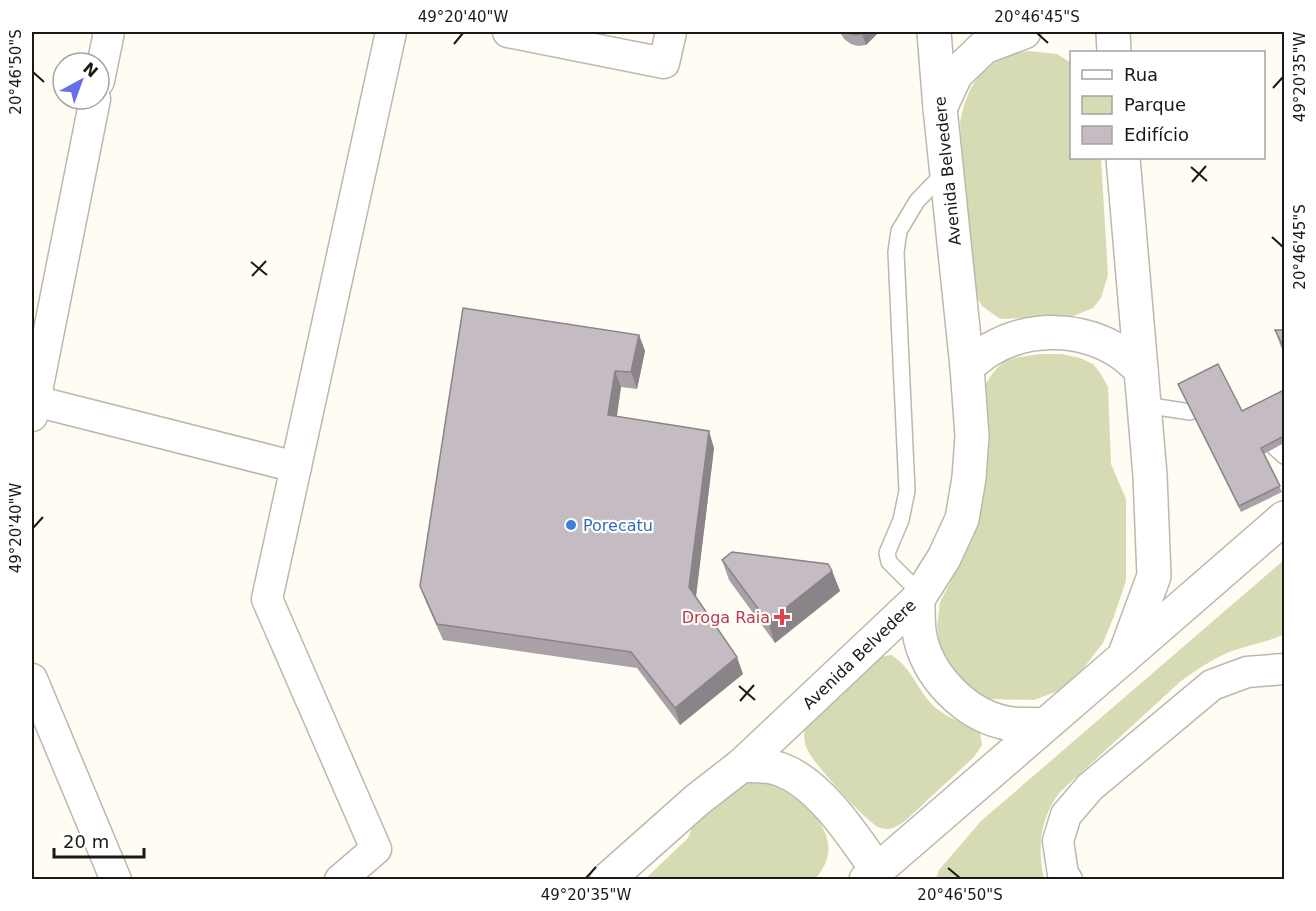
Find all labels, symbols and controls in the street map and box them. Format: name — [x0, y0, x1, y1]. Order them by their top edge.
text: 49°20'40"W — [418, 8, 508, 26]
text: 20°46'45"S — [994, 8, 1080, 26]
text: 20°46'50"S — [7, 29, 25, 115]
text: 49°20'35"W — [1291, 32, 1309, 122]
north arrow — [51, 51, 111, 111]
legend — [1070, 51, 1265, 159]
text: N — [79, 58, 102, 82]
text: Rua — [1124, 64, 1158, 85]
text: Parque — [1124, 94, 1186, 115]
street label: Avenida Belvedere — [930, 96, 965, 246]
text: Edifício — [1124, 124, 1189, 145]
text: 20°46'45"S — [1291, 204, 1309, 290]
text: 49°20'40"W — [7, 483, 25, 573]
place label: Porecatu — [583, 516, 653, 535]
marker: Porecatu — [564, 518, 578, 532]
street label: Avenida Belvedere — [799, 596, 920, 713]
place label: Droga Raia — [682, 608, 770, 627]
marker: Droga Raia — [775, 610, 789, 624]
scale bar — [54, 821, 144, 859]
text: 20 m — [63, 831, 109, 852]
text: 49°20'35"W — [541, 886, 631, 904]
text: 20°46'50"S — [917, 886, 1003, 904]

